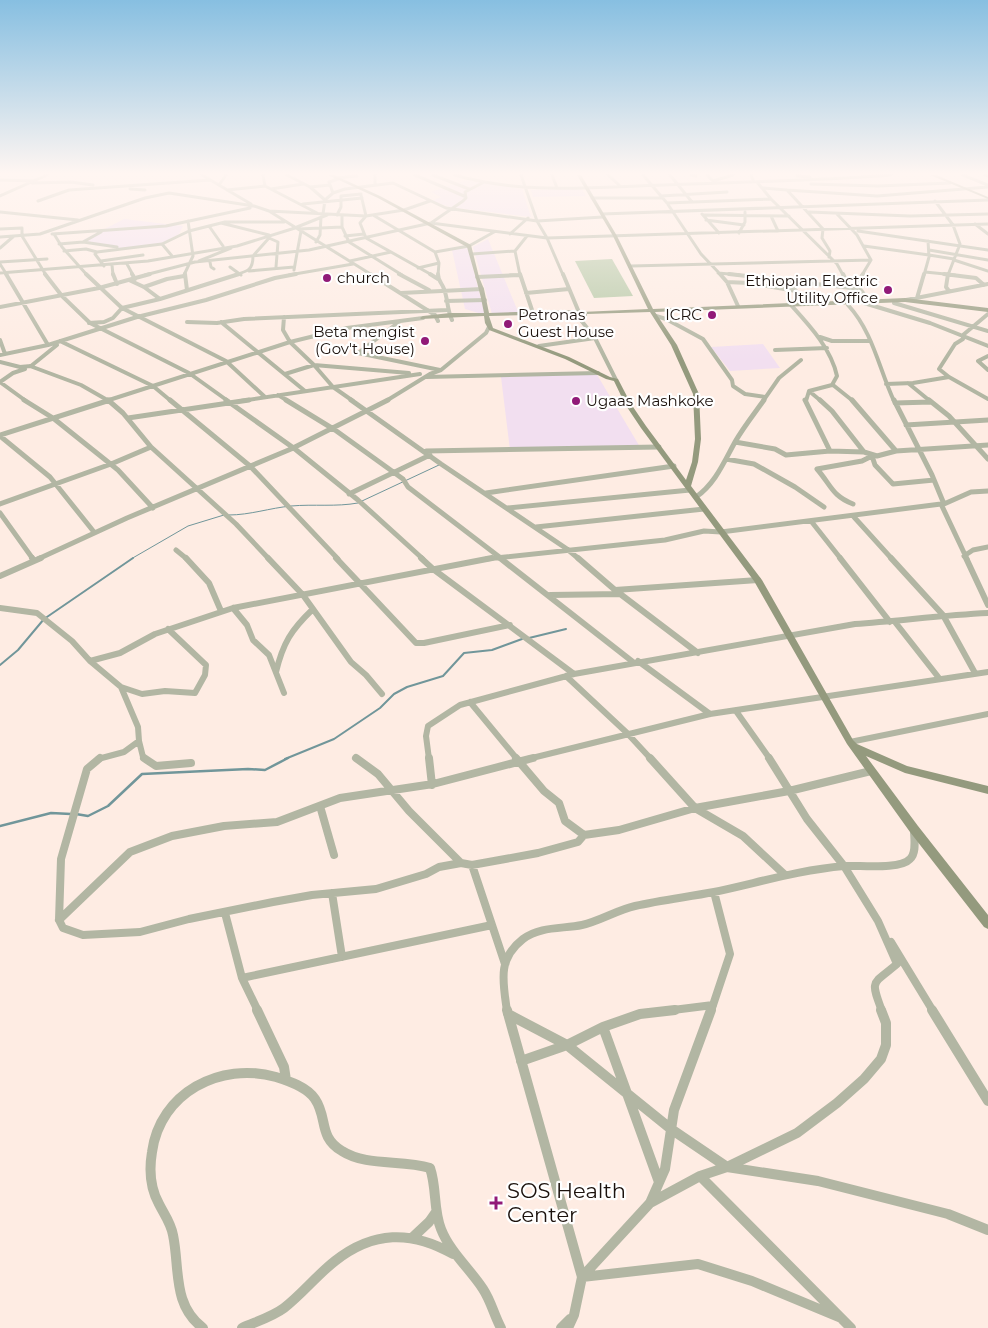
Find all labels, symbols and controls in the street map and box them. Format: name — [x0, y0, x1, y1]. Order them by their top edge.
place label: church — [337, 268, 390, 287]
place label: Ethiopian Electric Utility Office — [745, 271, 878, 307]
marker: church — [321, 272, 333, 284]
marker: Ethiopian Electric Utility Office — [882, 284, 894, 296]
place label: Petronas Guest House — [518, 305, 614, 341]
place label: ICRC — [665, 305, 702, 324]
marker: ICRC — [706, 309, 718, 321]
marker: Petronas Guest House — [502, 318, 514, 330]
place label: Beta mengist (Gov't House) — [313, 322, 415, 358]
marker: Beta mengist (Gov't House) — [419, 335, 431, 347]
place label: Ugaas Mashkoke — [586, 391, 714, 410]
marker: Ugaas Mashkoke — [570, 395, 582, 407]
place label: SOS Health Center — [507, 1178, 626, 1227]
marker: SOS Health Center — [489, 1196, 503, 1210]

